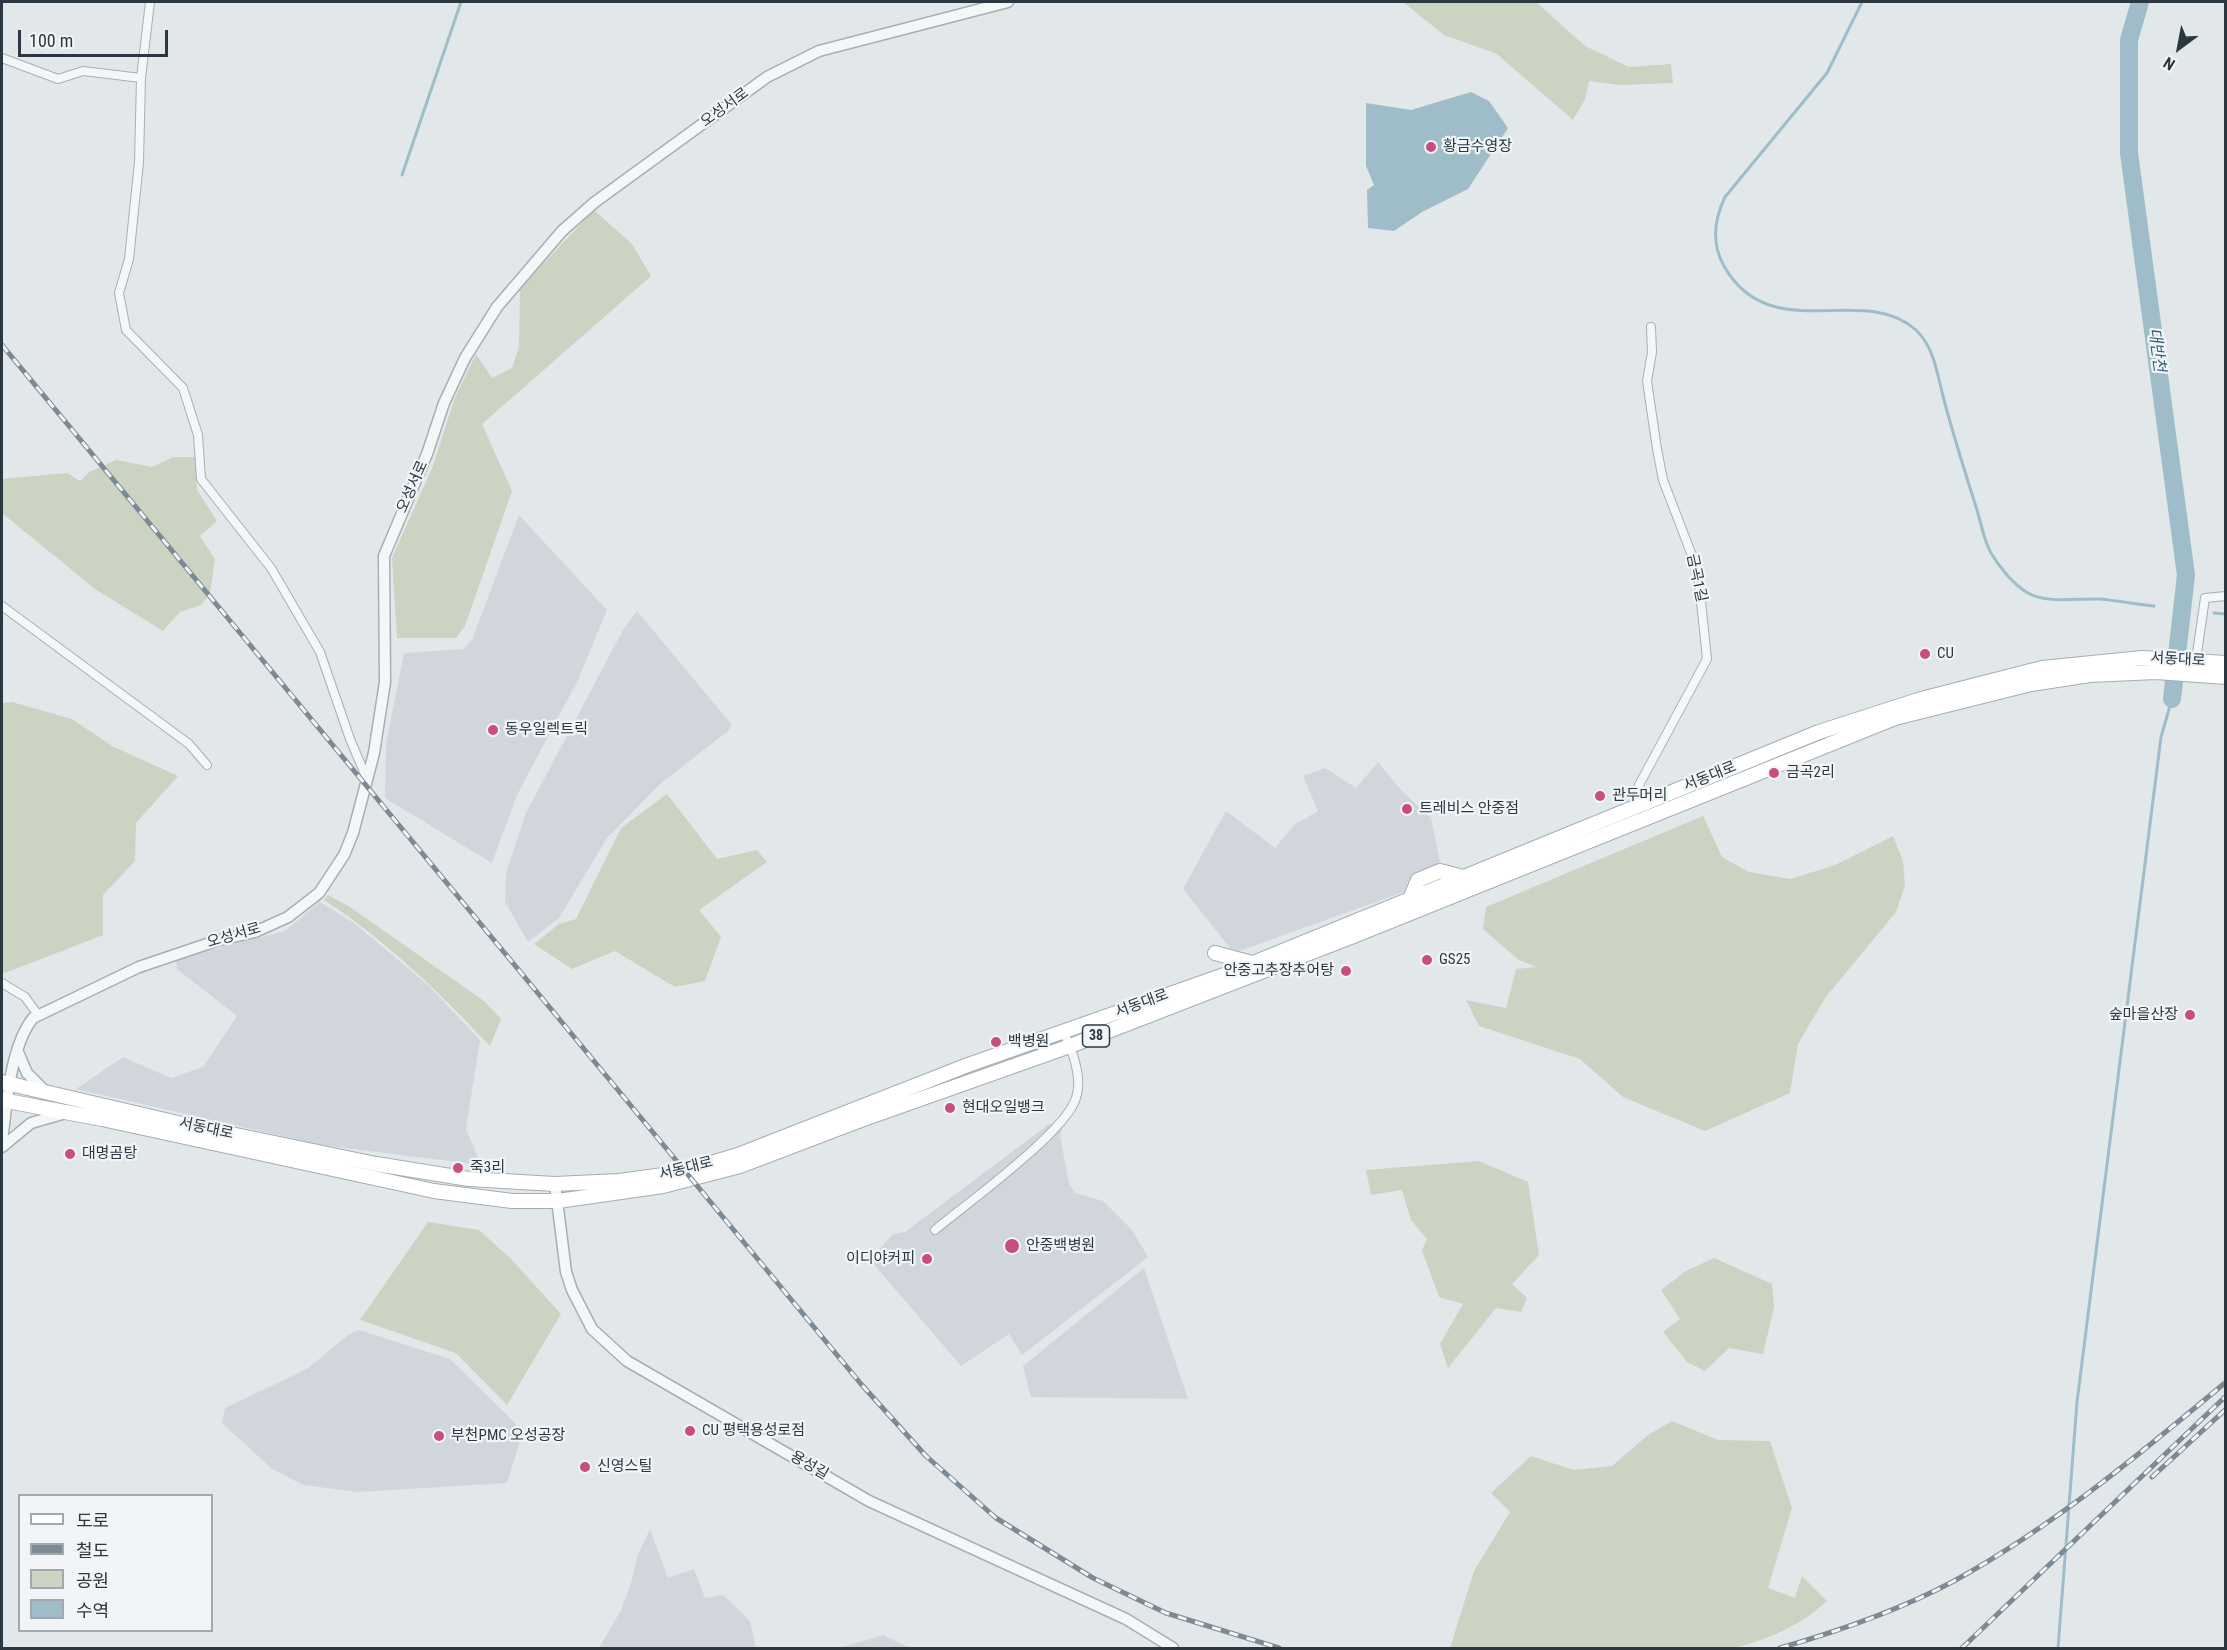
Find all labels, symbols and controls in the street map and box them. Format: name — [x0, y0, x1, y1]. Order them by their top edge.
scale bar — [21, 18, 171, 56]
north arrow — [2149, 18, 2209, 78]
text: 100 m — [29, 30, 73, 51]
text: N — [2160, 53, 2178, 74]
street label: 오성서로 — [697, 84, 753, 132]
place label: 황금수영장 — [1443, 138, 1512, 156]
marker: 황금수영장 — [1424, 140, 1438, 154]
water label: 대반천 — [2143, 327, 2169, 373]
street label: 오성서로 — [394, 458, 432, 516]
street label: 금곡1길 — [1682, 552, 1710, 604]
place label: CU — [1937, 645, 1954, 663]
marker: CU — [1918, 647, 1932, 661]
street label: 서동대로 — [2150, 650, 2206, 670]
place label: 동우일렉트릭 — [505, 721, 588, 739]
marker: 동우일렉트릭 — [486, 723, 500, 737]
street label: 서동대로 — [1681, 758, 1739, 796]
place label: 금곡2리 — [1786, 764, 1835, 782]
marker: 금곡2리 — [1767, 766, 1781, 780]
place label: 관두머리 — [1612, 787, 1667, 805]
marker: 관두머리 — [1593, 789, 1607, 803]
place label: 트레비스 안중점 — [1419, 800, 1519, 818]
marker: 트레비스 안중점 — [1400, 802, 1414, 816]
street label: 오성서로 — [205, 920, 263, 952]
place label: GS25 — [1439, 951, 1470, 969]
marker: GS25 — [1420, 953, 1434, 967]
place label: 안중고추장추어탕 — [1224, 962, 1334, 980]
marker: 안중고추장추어탕 — [1339, 964, 1353, 978]
street label: 서동대로 — [1113, 986, 1171, 1022]
place label: 숲마을산장 — [2109, 1006, 2178, 1024]
marker: 숲마을산장 — [2183, 1008, 2197, 1022]
road number: 38 — [1082, 1025, 1110, 1047]
place label: 백병원 — [1008, 1033, 1049, 1051]
marker: 백병원 — [989, 1035, 1003, 1049]
place label: 현대오일뱅크 — [962, 1099, 1045, 1117]
marker: 현대오일뱅크 — [943, 1101, 957, 1115]
street label: 서동대로 — [177, 1114, 235, 1144]
place label: 대명곰탕 — [82, 1145, 137, 1163]
marker: 대명곰탕 — [63, 1147, 77, 1161]
street label: 서동대로 — [657, 1154, 715, 1184]
place label: 죽3리 — [470, 1159, 505, 1177]
marker: 죽3리 — [451, 1161, 465, 1175]
marker: 안중백병원 — [1003, 1237, 1021, 1255]
place label: 안중백병원 — [1026, 1237, 1095, 1255]
place label: 이디야커피 — [846, 1250, 915, 1268]
marker: 이디야커피 — [920, 1252, 934, 1266]
place label: CU 평택용성로점 — [702, 1422, 805, 1440]
marker: CU 평택용성로점 — [683, 1424, 697, 1438]
place label: 부천PMC 오성공장 — [451, 1427, 565, 1445]
marker: 부천PMC 오성공장 — [432, 1429, 446, 1443]
street label: 용성길 — [787, 1448, 831, 1484]
place label: 신영스틸 — [597, 1458, 652, 1476]
marker: 신영스틸 — [578, 1460, 592, 1474]
legend — [18, 1494, 213, 1632]
text: 도로 — [76, 1510, 109, 1531]
text: 철도 — [76, 1540, 109, 1561]
text: 공원 — [76, 1570, 109, 1591]
text: 수역 — [76, 1600, 109, 1621]

